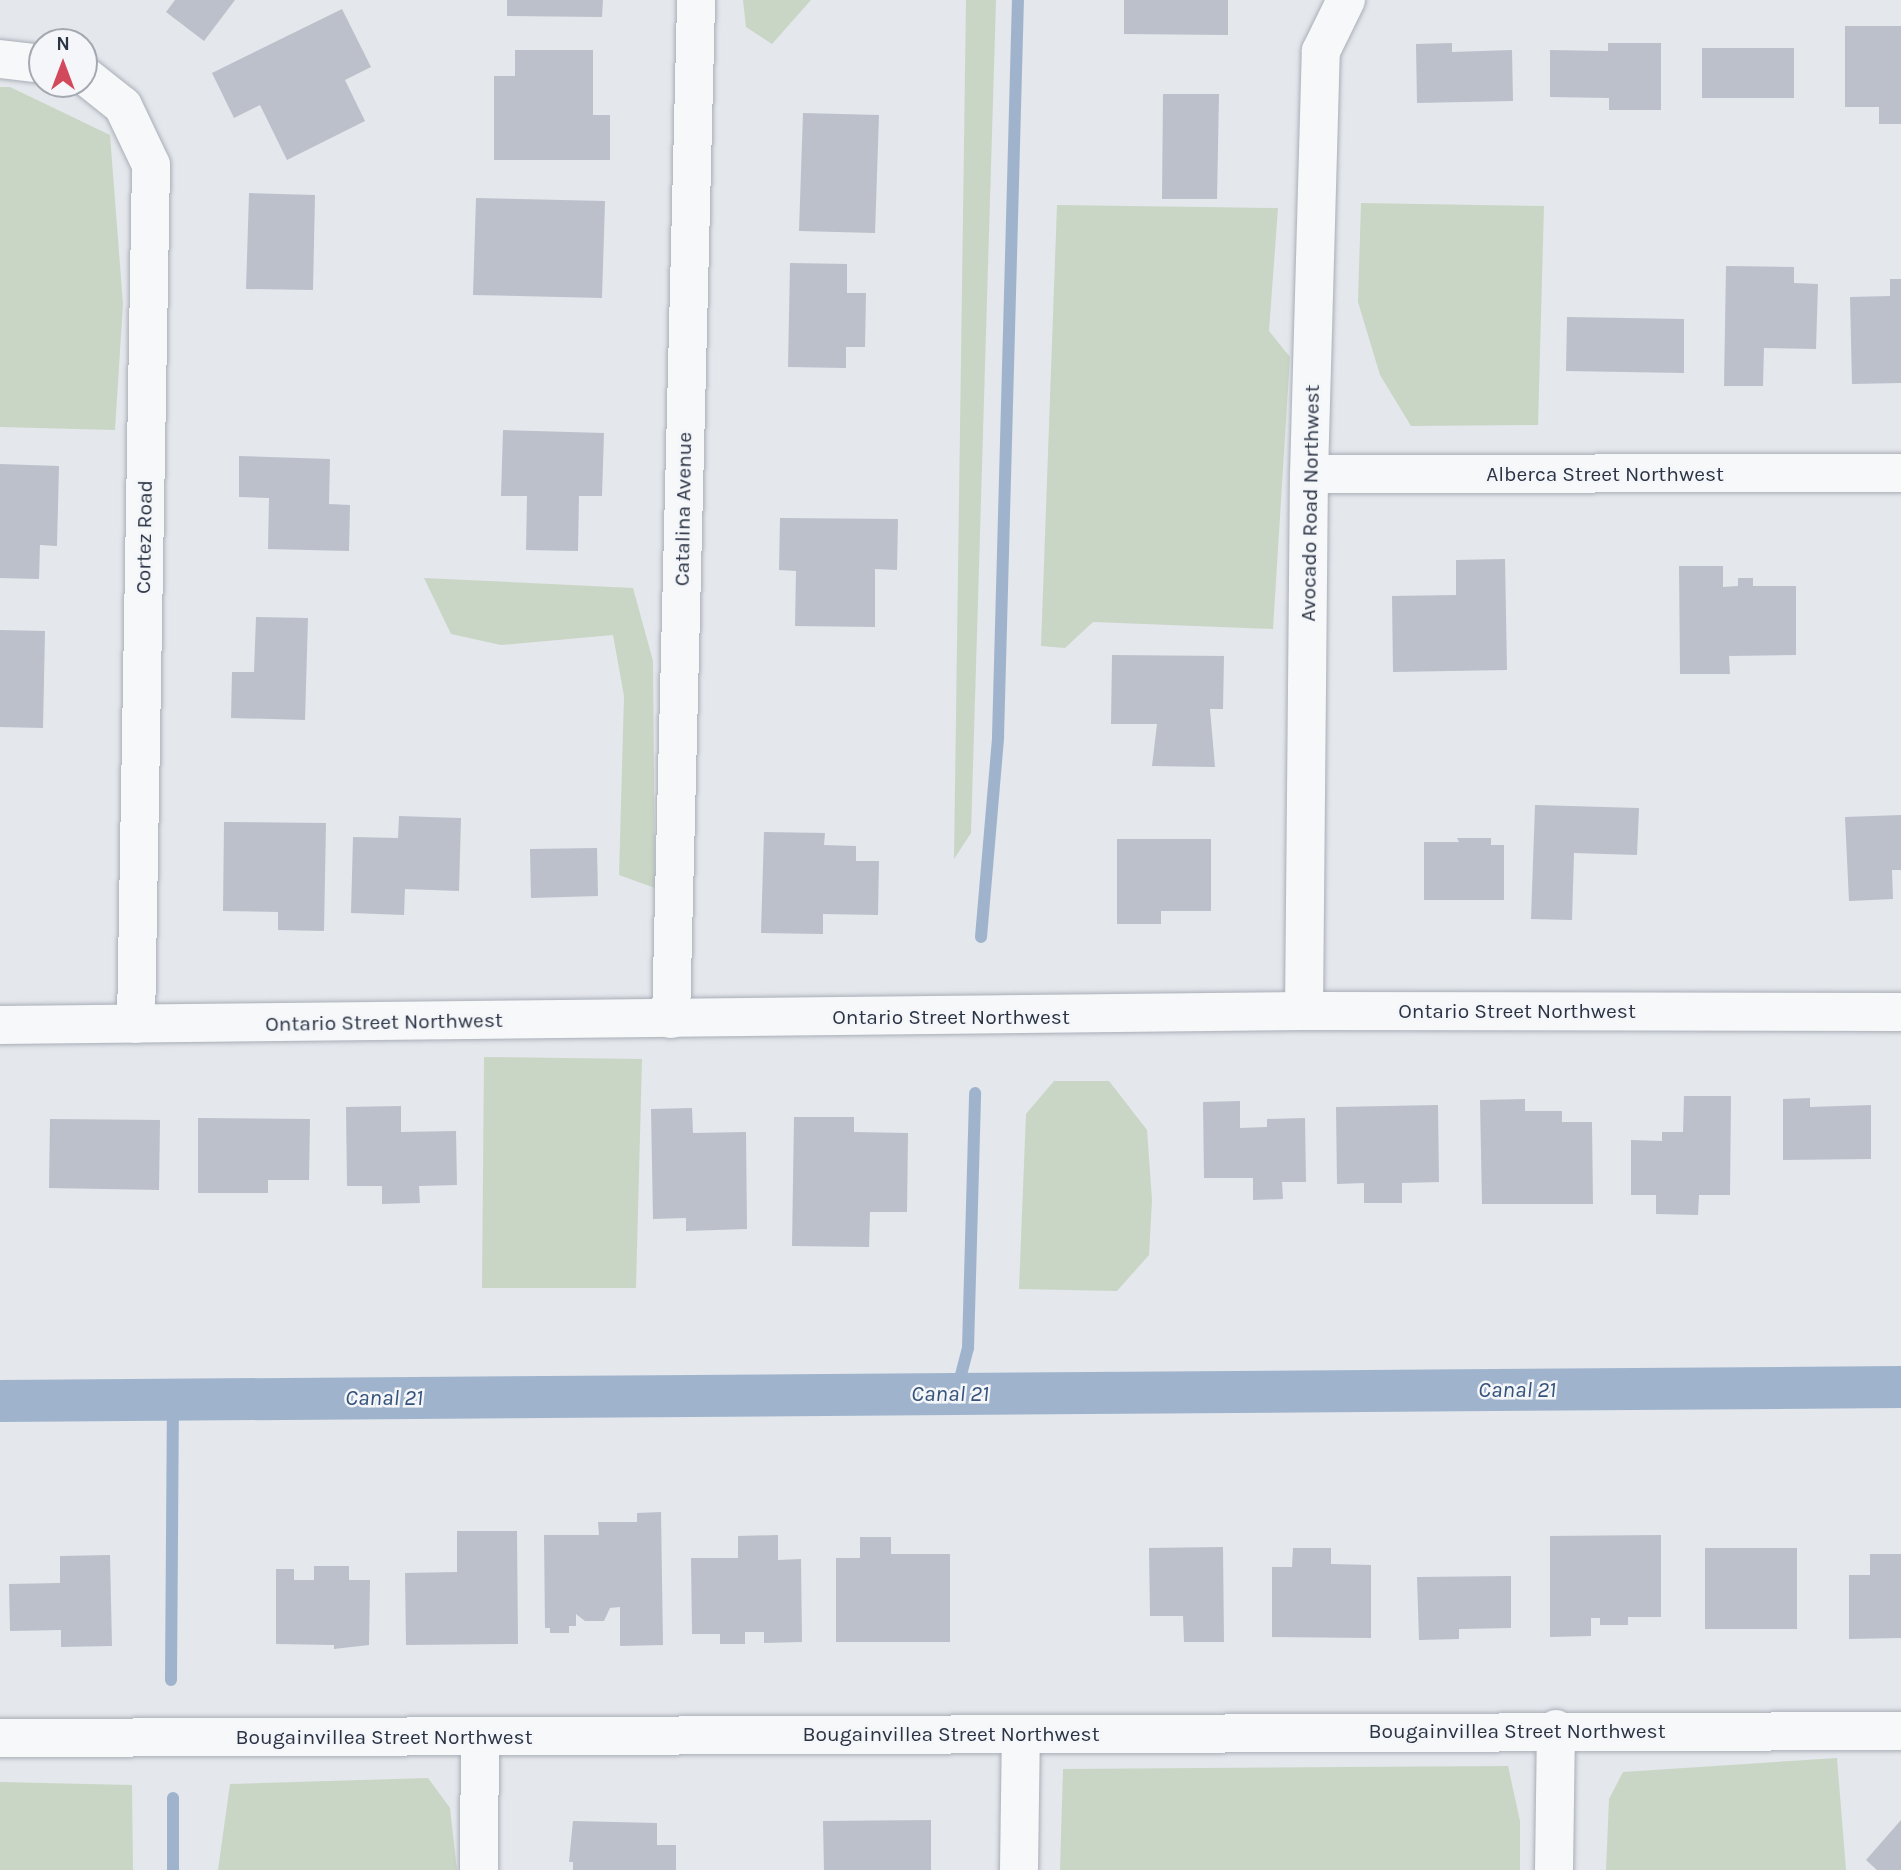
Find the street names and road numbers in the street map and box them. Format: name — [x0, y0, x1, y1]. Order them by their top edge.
street label: Avocado Road Northwest — [1295, 384, 1325, 622]
street label: Catalina Avenue — [669, 432, 697, 586]
street label: Alberca Street Northwest — [1486, 461, 1724, 487]
street label: Cortez Road — [130, 480, 158, 594]
street label: Ontario Street Northwest — [1398, 998, 1636, 1024]
street label: Ontario Street Northwest — [832, 1004, 1070, 1030]
street label: Ontario Street Northwest — [265, 1007, 503, 1037]
street label: Bougainvillea Street Northwest — [1368, 1718, 1666, 1744]
street label: Bougainvillea Street Northwest — [802, 1721, 1100, 1747]
street label: Bougainvillea Street Northwest — [235, 1724, 533, 1750]

